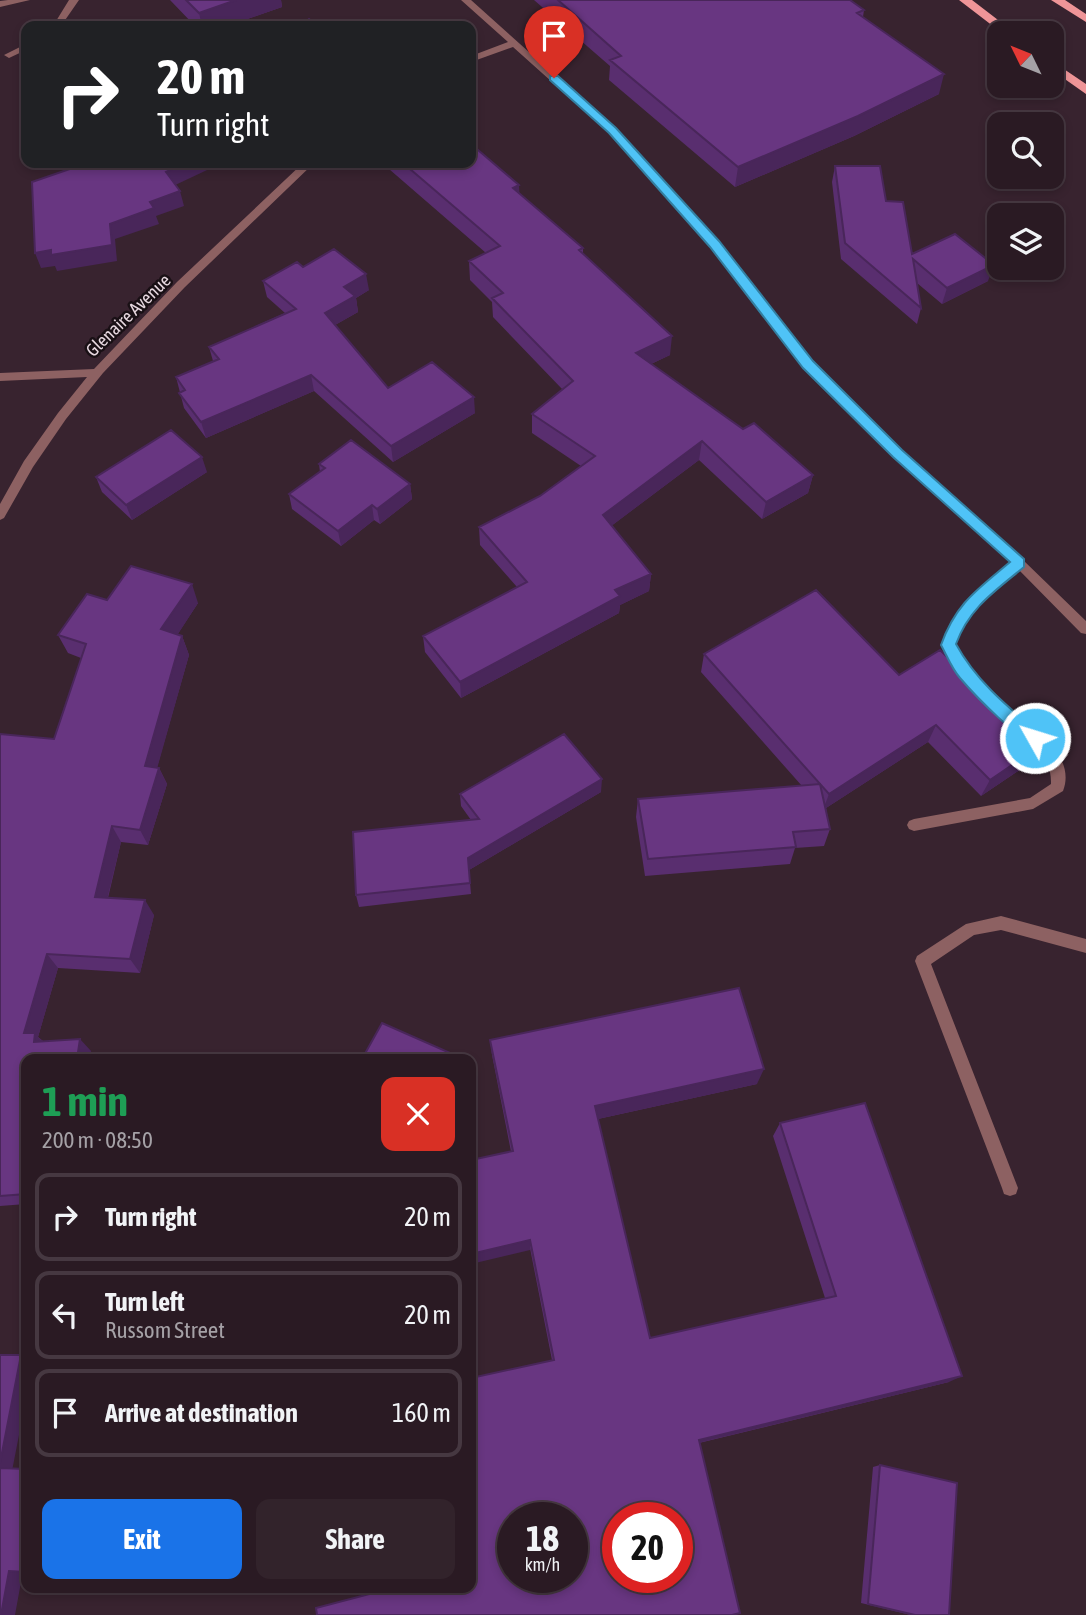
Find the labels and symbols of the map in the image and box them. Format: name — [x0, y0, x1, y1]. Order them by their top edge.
pin — [524, 6, 584, 78]
north arrow — [987, 21, 1064, 98]
street label: Glenaire Avenue — [81, 269, 175, 361]
position arrow — [998, 701, 1072, 775]
speed limit sign: 20 — [602, 1502, 693, 1593]

